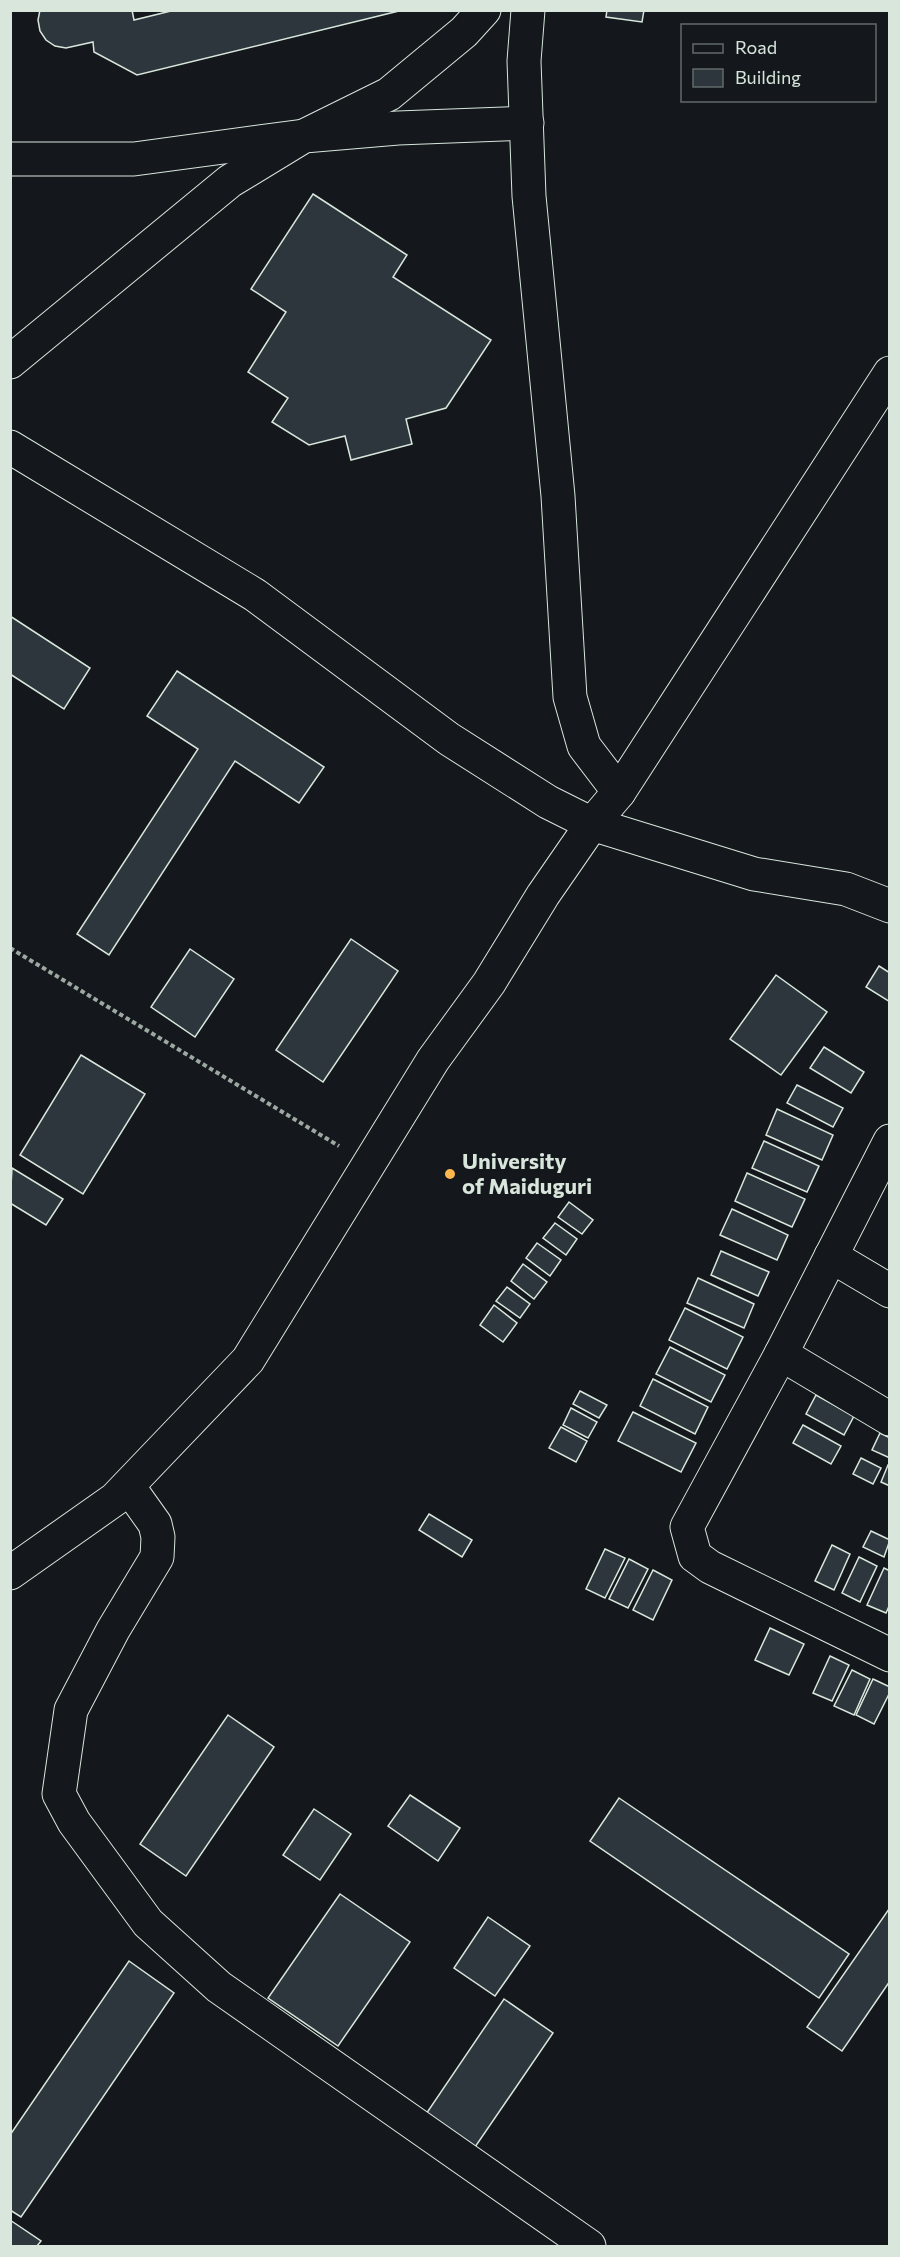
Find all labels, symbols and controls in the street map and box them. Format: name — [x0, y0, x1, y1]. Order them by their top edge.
legend — [681, 24, 876, 102]
text: Road — [735, 36, 777, 58]
text: Building — [735, 66, 801, 88]
place label: University of Maiduguri — [462, 1147, 592, 1199]
marker: University of Maiduguri — [443, 1167, 457, 1181]

